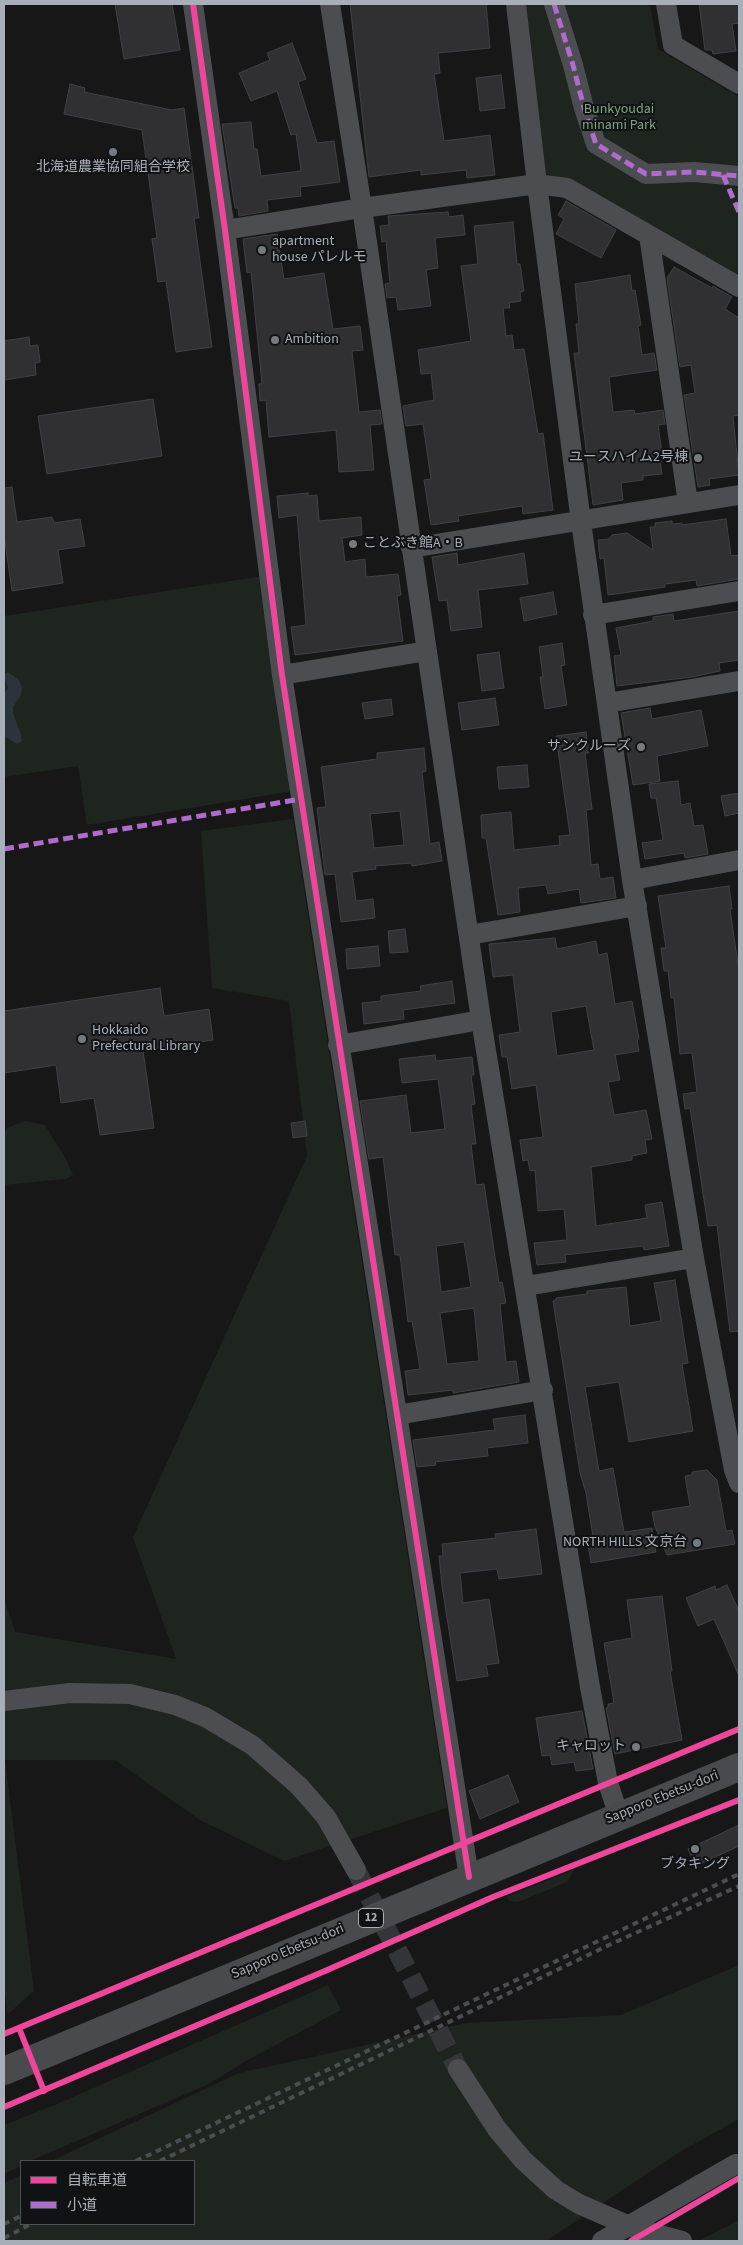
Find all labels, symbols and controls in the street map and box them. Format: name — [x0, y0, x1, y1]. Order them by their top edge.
park label: Bunkyoudai minami Park — [582, 102, 656, 134]
marker: 北海道農業協同組合学校 — [107, 146, 119, 158]
place label: 北海道農業協同組合学校 — [36, 160, 190, 176]
place label: apartment house パレルモ — [272, 234, 366, 266]
marker: apartment house パレルモ — [256, 244, 268, 256]
place label: Ambition — [285, 332, 339, 348]
marker: Ambition — [269, 334, 281, 346]
place label: ユースハイム2号棟 — [569, 450, 688, 466]
marker: ユースハイム2号棟 — [692, 452, 704, 464]
place label: ことぶき館A・B — [363, 536, 463, 552]
marker: ことぶき館A・B — [347, 538, 359, 550]
place label: サンクルーズ — [547, 739, 631, 755]
marker: サンクルーズ — [635, 741, 647, 753]
place label: Hokkaido Prefectural Library — [92, 1023, 200, 1056]
marker: Hokkaido Prefectural Library — [76, 1033, 88, 1045]
place label: NORTH HILLS 文京台 — [563, 1535, 687, 1551]
marker: NORTH HILLS 文京台 — [691, 1537, 703, 1549]
place label: キャロット — [556, 1739, 626, 1755]
marker: キャロット — [630, 1741, 642, 1753]
street label: Sapporo Ebetsu-dori — [603, 1768, 721, 1828]
marker: ブタキング — [689, 1843, 701, 1855]
place label: ブタキング — [660, 1857, 730, 1873]
road number: 12 — [358, 1909, 384, 1928]
street label: Sapporo Ebetsu-dori — [229, 1921, 347, 1983]
legend — [20, 2160, 195, 2225]
text: 自転車道 — [67, 2170, 127, 2191]
text: 小道 — [67, 2195, 97, 2216]

